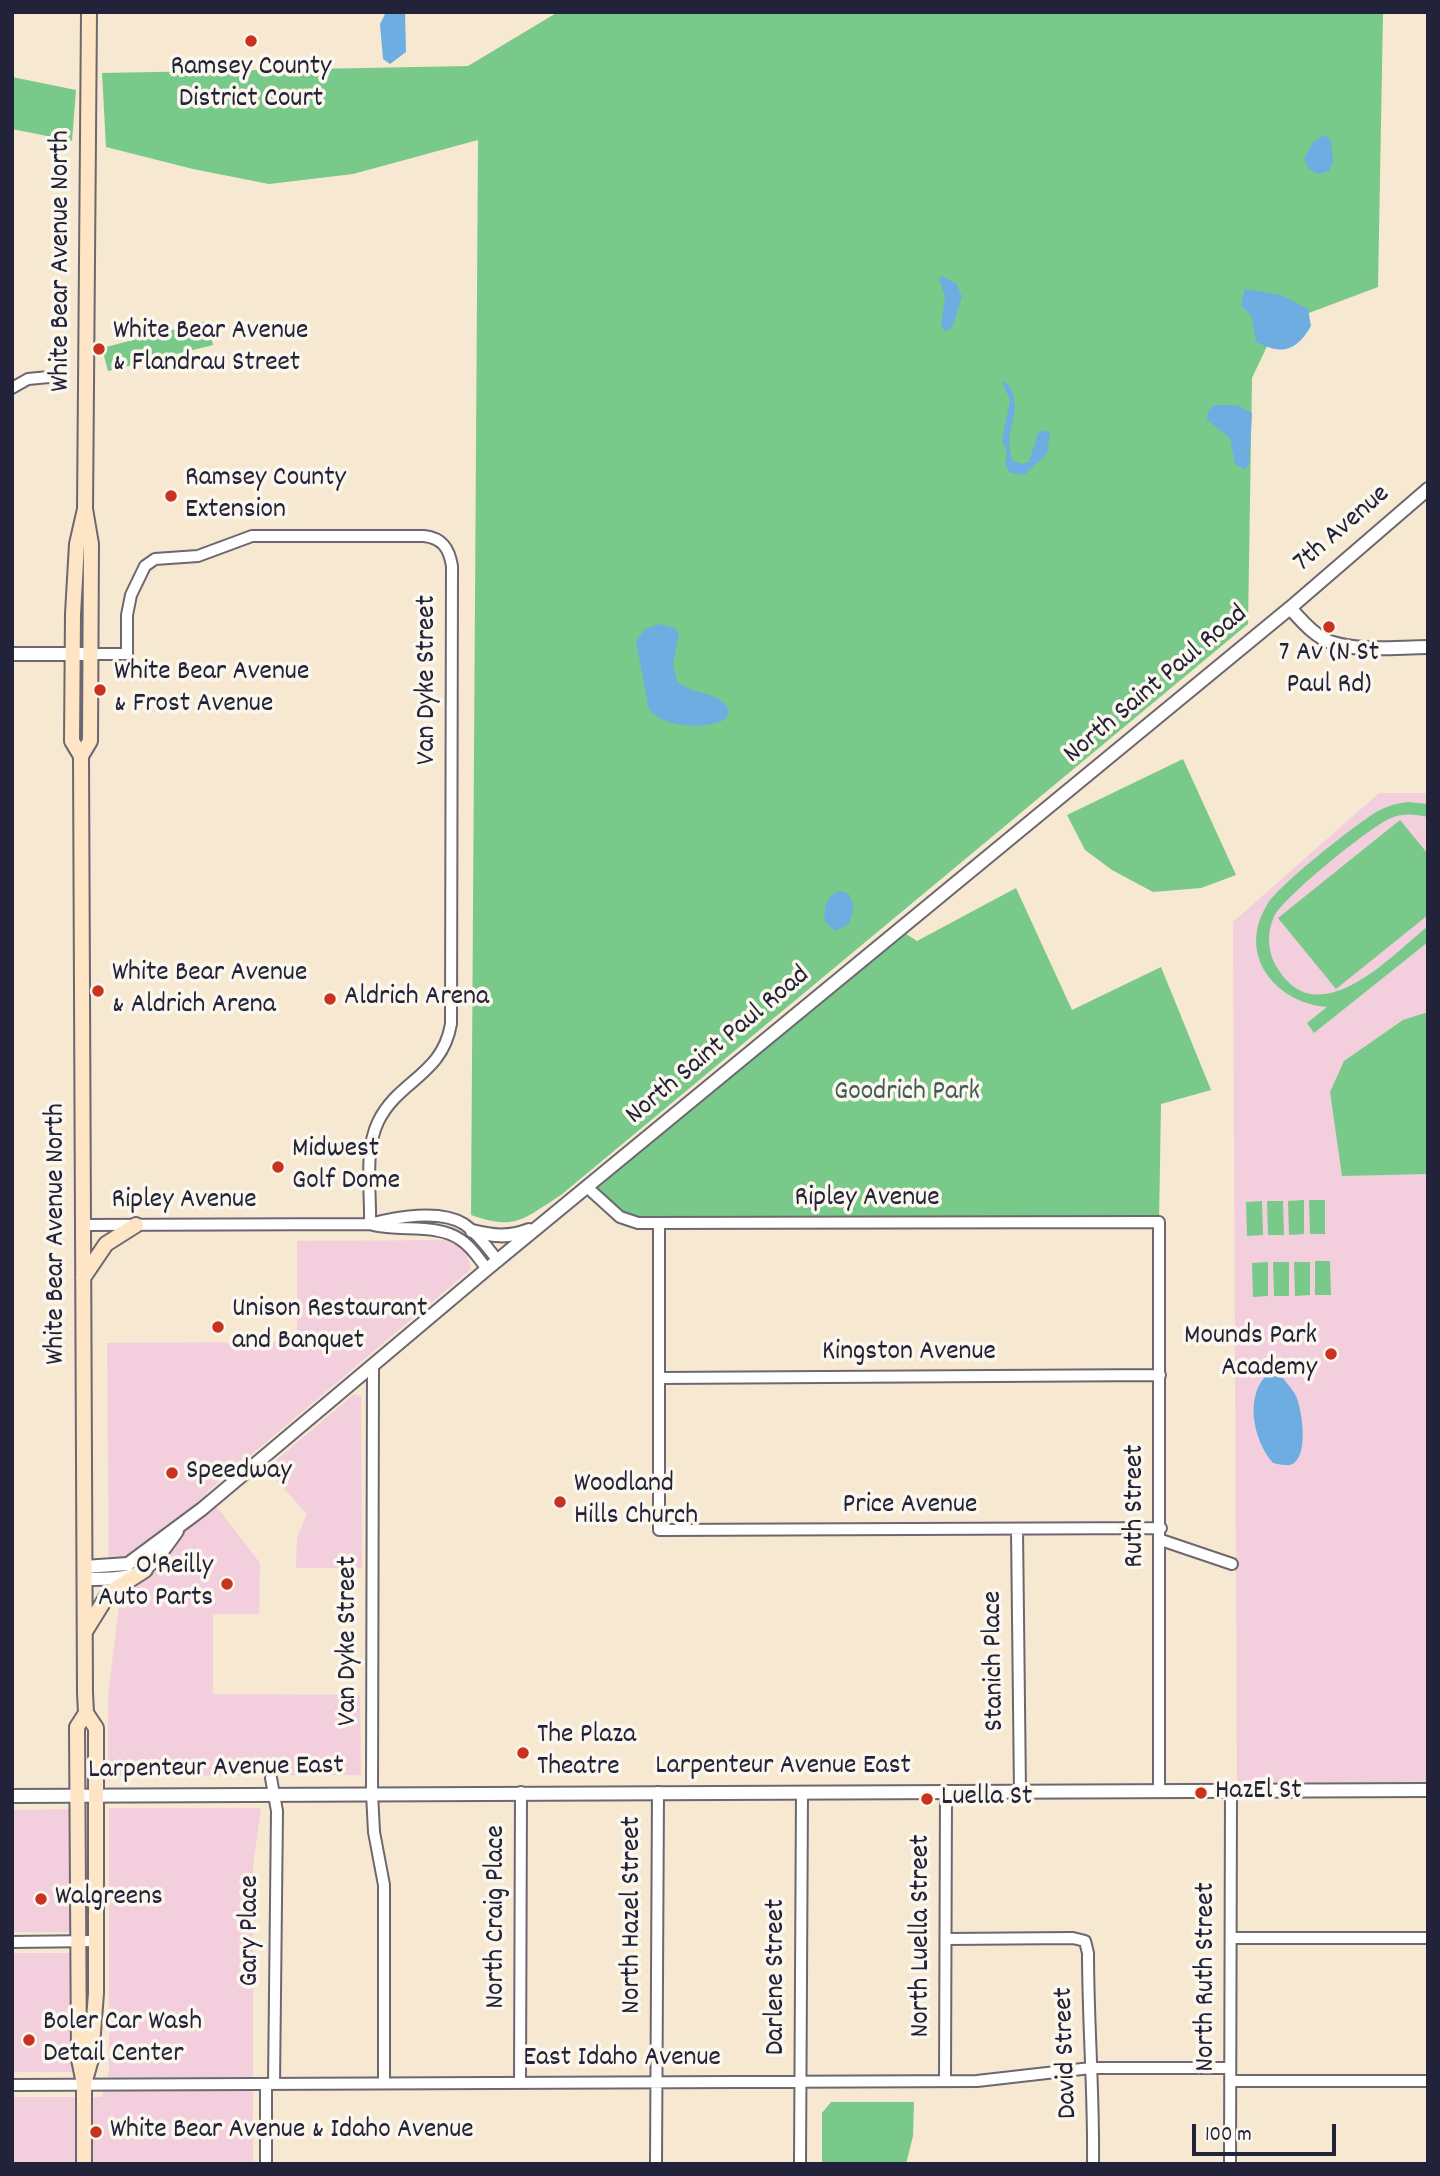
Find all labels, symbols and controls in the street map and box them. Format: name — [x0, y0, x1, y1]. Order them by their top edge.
marker: Ramsey County District Court — [243, 33, 259, 49]
place label: Ramsey County District Court — [171, 52, 331, 118]
street label: White Bear Avenue North — [46, 130, 80, 392]
place label: White Bear Avenue & Flandrau Street — [113, 316, 308, 382]
marker: White Bear Avenue & Flandrau Street — [91, 341, 107, 357]
place label: Ramsey County Extension — [185, 463, 346, 529]
street label: 7th Avenue — [1288, 479, 1398, 581]
marker: Ramsey County Extension — [163, 488, 179, 504]
street label: Van Dyke Street — [412, 595, 446, 765]
street label: North Saint Paul Road — [1058, 599, 1256, 773]
marker: 7 Av (N St Paul Rd) — [1321, 619, 1337, 635]
place label: 7 Av (N St Paul Rd) — [1279, 638, 1379, 704]
place label: White Bear Avenue & Frost Avenue — [114, 657, 309, 723]
marker: White Bear Avenue & Frost Avenue — [92, 682, 108, 698]
place label: White Bear Avenue & Aldrich Arena — [112, 958, 307, 1024]
street label: North Saint Paul Road — [620, 960, 818, 1134]
place label: Aldrich Arena — [344, 982, 489, 1016]
marker: White Bear Avenue & Aldrich Arena — [90, 983, 106, 999]
marker: Aldrich Arena — [322, 991, 338, 1007]
park label: Goodrich Park — [834, 1077, 980, 1111]
street label: White Bear Avenue North — [41, 1103, 75, 1365]
place label: Midwest Golf Dome — [292, 1134, 400, 1200]
marker: Midwest Golf Dome — [270, 1159, 286, 1175]
street label: Ripley Avenue — [794, 1183, 940, 1217]
street label: Ripley Avenue — [111, 1185, 257, 1219]
place label: Unison Restaurant and Banquet — [232, 1294, 427, 1360]
marker: Unison Restaurant and Banquet — [210, 1319, 226, 1335]
place label: Mounds Park Academy — [1184, 1321, 1317, 1387]
street label: Kingston Avenue — [822, 1337, 996, 1371]
marker: Mounds Park Academy — [1323, 1346, 1339, 1362]
street label: Ruth Street — [1120, 1444, 1154, 1568]
place label: Speedway — [186, 1456, 292, 1490]
marker: Speedway — [164, 1465, 180, 1481]
place label: Woodland Hills Church — [574, 1469, 698, 1535]
street label: Price Avenue — [843, 1490, 977, 1524]
marker: Woodland Hills Church — [552, 1494, 568, 1510]
place label: O'Reilly Auto Parts — [98, 1551, 213, 1617]
street label: Van Dyke Street — [333, 1556, 367, 1726]
marker: O'Reilly Auto Parts — [219, 1576, 235, 1592]
street label: Stanich Place — [978, 1590, 1014, 1732]
place label: The Plaza Theatre — [537, 1720, 636, 1786]
marker: The Plaza Theatre — [515, 1745, 531, 1761]
street label: Larpenteur Avenue East — [88, 1751, 344, 1789]
street label: Larpenteur Avenue East — [655, 1751, 911, 1785]
place label: HazEl St — [1215, 1776, 1302, 1810]
place label: Luella St — [941, 1782, 1032, 1816]
marker: HazEl St — [1193, 1785, 1209, 1801]
marker: Luella St — [919, 1791, 935, 1807]
street label: North Hazel Street — [617, 1816, 651, 2014]
street label: North Craig Place — [481, 1825, 515, 2009]
street label: North Luella Street — [906, 1835, 940, 2037]
street label: Gary Place — [235, 1875, 269, 1987]
place label: Walgreens — [55, 1882, 163, 1916]
street label: North Ruth Street — [1191, 1882, 1225, 2072]
marker: Walgreens — [33, 1891, 49, 1907]
street label: Darlene Street — [761, 1899, 795, 2055]
street label: David Street — [1049, 1986, 1087, 2120]
place label: Boler Car Wash Detail Center — [43, 2007, 202, 2073]
marker: Boler Car Wash Detail Center — [21, 2032, 37, 2048]
street label: East Idaho Avenue — [523, 2043, 721, 2077]
scale bar — [1195, 2110, 1338, 2154]
place label: White Bear Avenue & Idaho Avenue — [110, 2115, 474, 2149]
text: 100 m — [1205, 2121, 1252, 2151]
marker: White Bear Avenue & Idaho Avenue — [88, 2124, 104, 2140]

